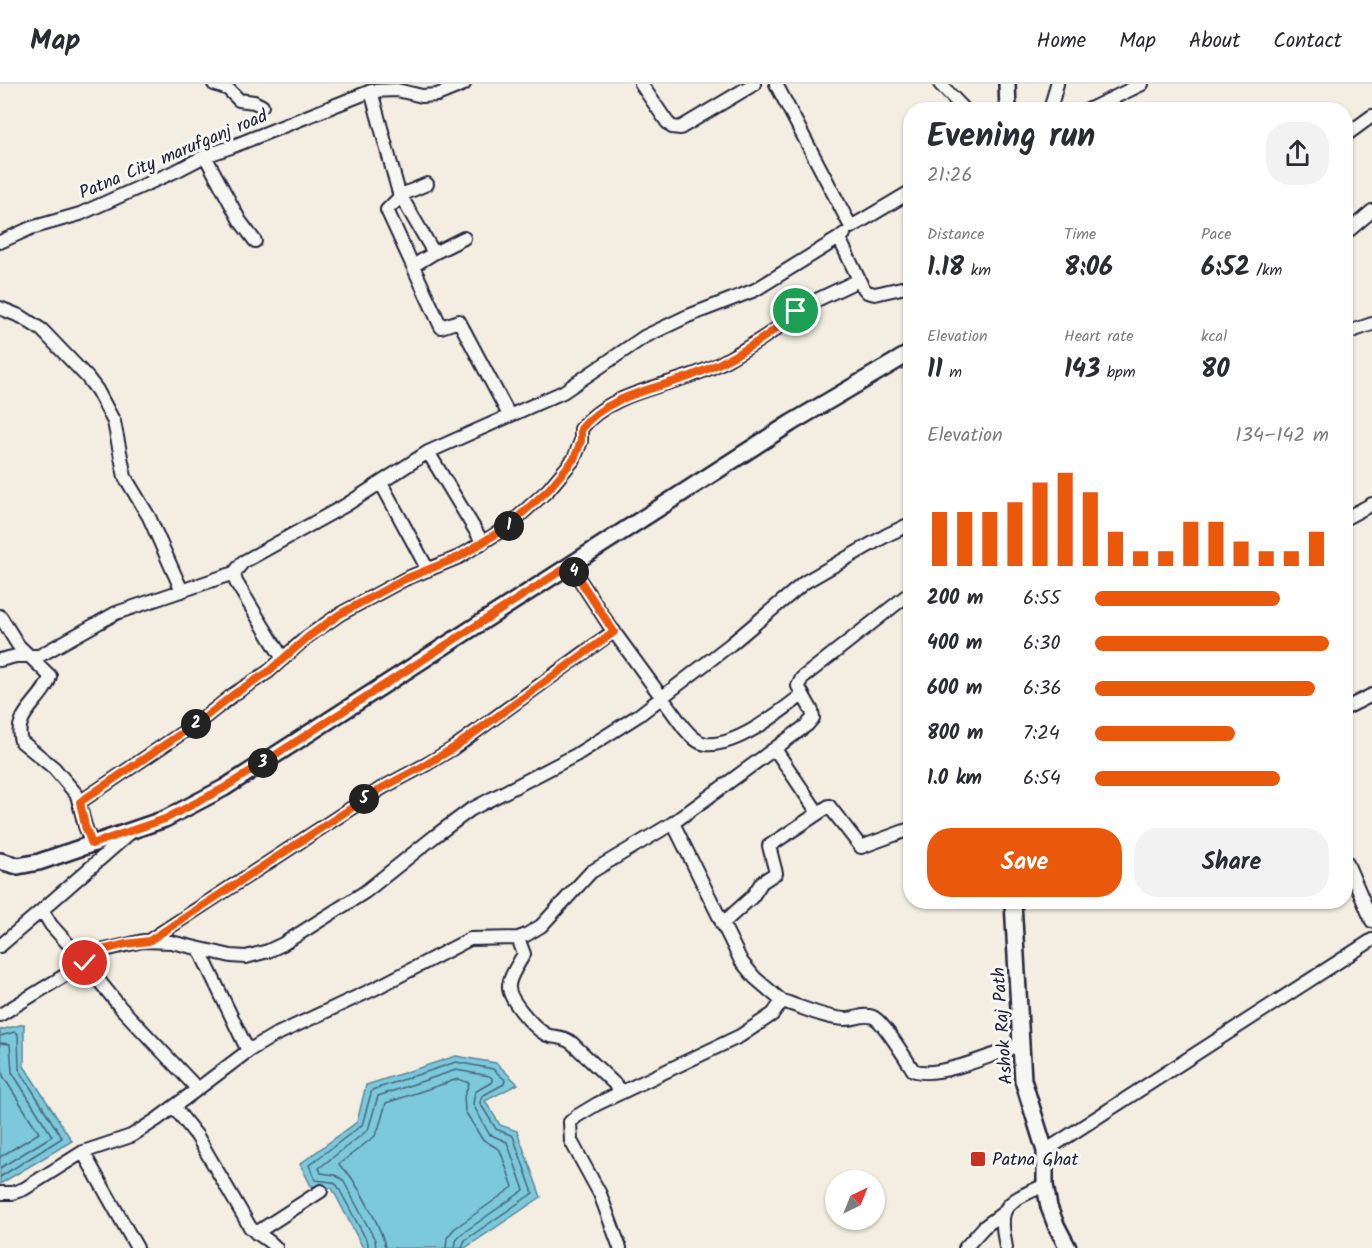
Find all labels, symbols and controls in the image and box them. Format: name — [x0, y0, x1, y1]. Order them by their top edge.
text: Map — [30, 19, 81, 64]
text: Home — [1037, 25, 1086, 58]
text: Map — [1119, 25, 1156, 58]
text: About — [1189, 25, 1240, 58]
text: Contact — [1273, 25, 1342, 58]
street label: Patna City marufganj road — [75, 102, 273, 208]
text: Evening run — [927, 111, 1095, 164]
button: share — [1266, 122, 1329, 185]
text: 21:26 — [927, 160, 973, 192]
text: Distance — [927, 222, 985, 247]
text: Time — [1064, 222, 1096, 247]
text: Pace — [1201, 222, 1232, 247]
text: 1.18 — [927, 247, 964, 289]
text: 8:06 — [1064, 247, 1113, 289]
text: 6:52 — [1201, 247, 1250, 289]
text: km — [964, 258, 991, 283]
text: /km — [1250, 258, 1282, 283]
pin — [770, 285, 821, 336]
icon: arrive — [779, 294, 812, 327]
text: Elevation — [927, 324, 988, 349]
text: Heart rate — [1064, 324, 1134, 349]
text: kcal — [1201, 324, 1227, 349]
text: 11 — [927, 349, 943, 391]
text: 143 — [1064, 349, 1100, 391]
text: 80 — [1201, 349, 1230, 391]
text: m — [943, 360, 962, 385]
text: bpm — [1100, 360, 1135, 385]
text: Elevation — [927, 420, 1003, 452]
text: 134–142 m — [1235, 420, 1329, 452]
pin: 1 — [494, 511, 524, 541]
text: 1 — [507, 513, 511, 538]
pin: 4 — [559, 557, 589, 587]
text: 4 — [570, 559, 578, 584]
text: 200 m — [927, 583, 983, 615]
text: 6:55 — [1023, 583, 1061, 615]
text: 400 m — [927, 628, 983, 660]
text: 6:30 — [1023, 628, 1060, 660]
text: 600 m — [927, 673, 982, 705]
text: 6:36 — [1023, 673, 1062, 705]
pin: 2 — [181, 709, 211, 739]
text: 2 — [191, 711, 201, 736]
text: 800 m — [927, 718, 983, 750]
text: 7:24 — [1023, 718, 1060, 750]
pin: 3 — [248, 748, 278, 778]
text: 3 — [259, 750, 267, 775]
text: 1.0 km — [927, 763, 982, 795]
text: 6:54 — [1023, 763, 1061, 795]
pin: 5 — [349, 784, 379, 814]
text: 5 — [360, 786, 368, 811]
button: Save — [927, 828, 1122, 897]
button: Share — [1134, 828, 1329, 897]
pin — [59, 937, 110, 988]
icon: check — [68, 946, 101, 979]
street label: Ashok Raj Path — [985, 966, 1022, 1086]
place label: Patna Ghat — [992, 1146, 1080, 1175]
marker: Patna Ghat — [969, 1150, 987, 1168]
north arrow — [825, 1170, 885, 1230]
map controls — [825, 1170, 885, 1230]

